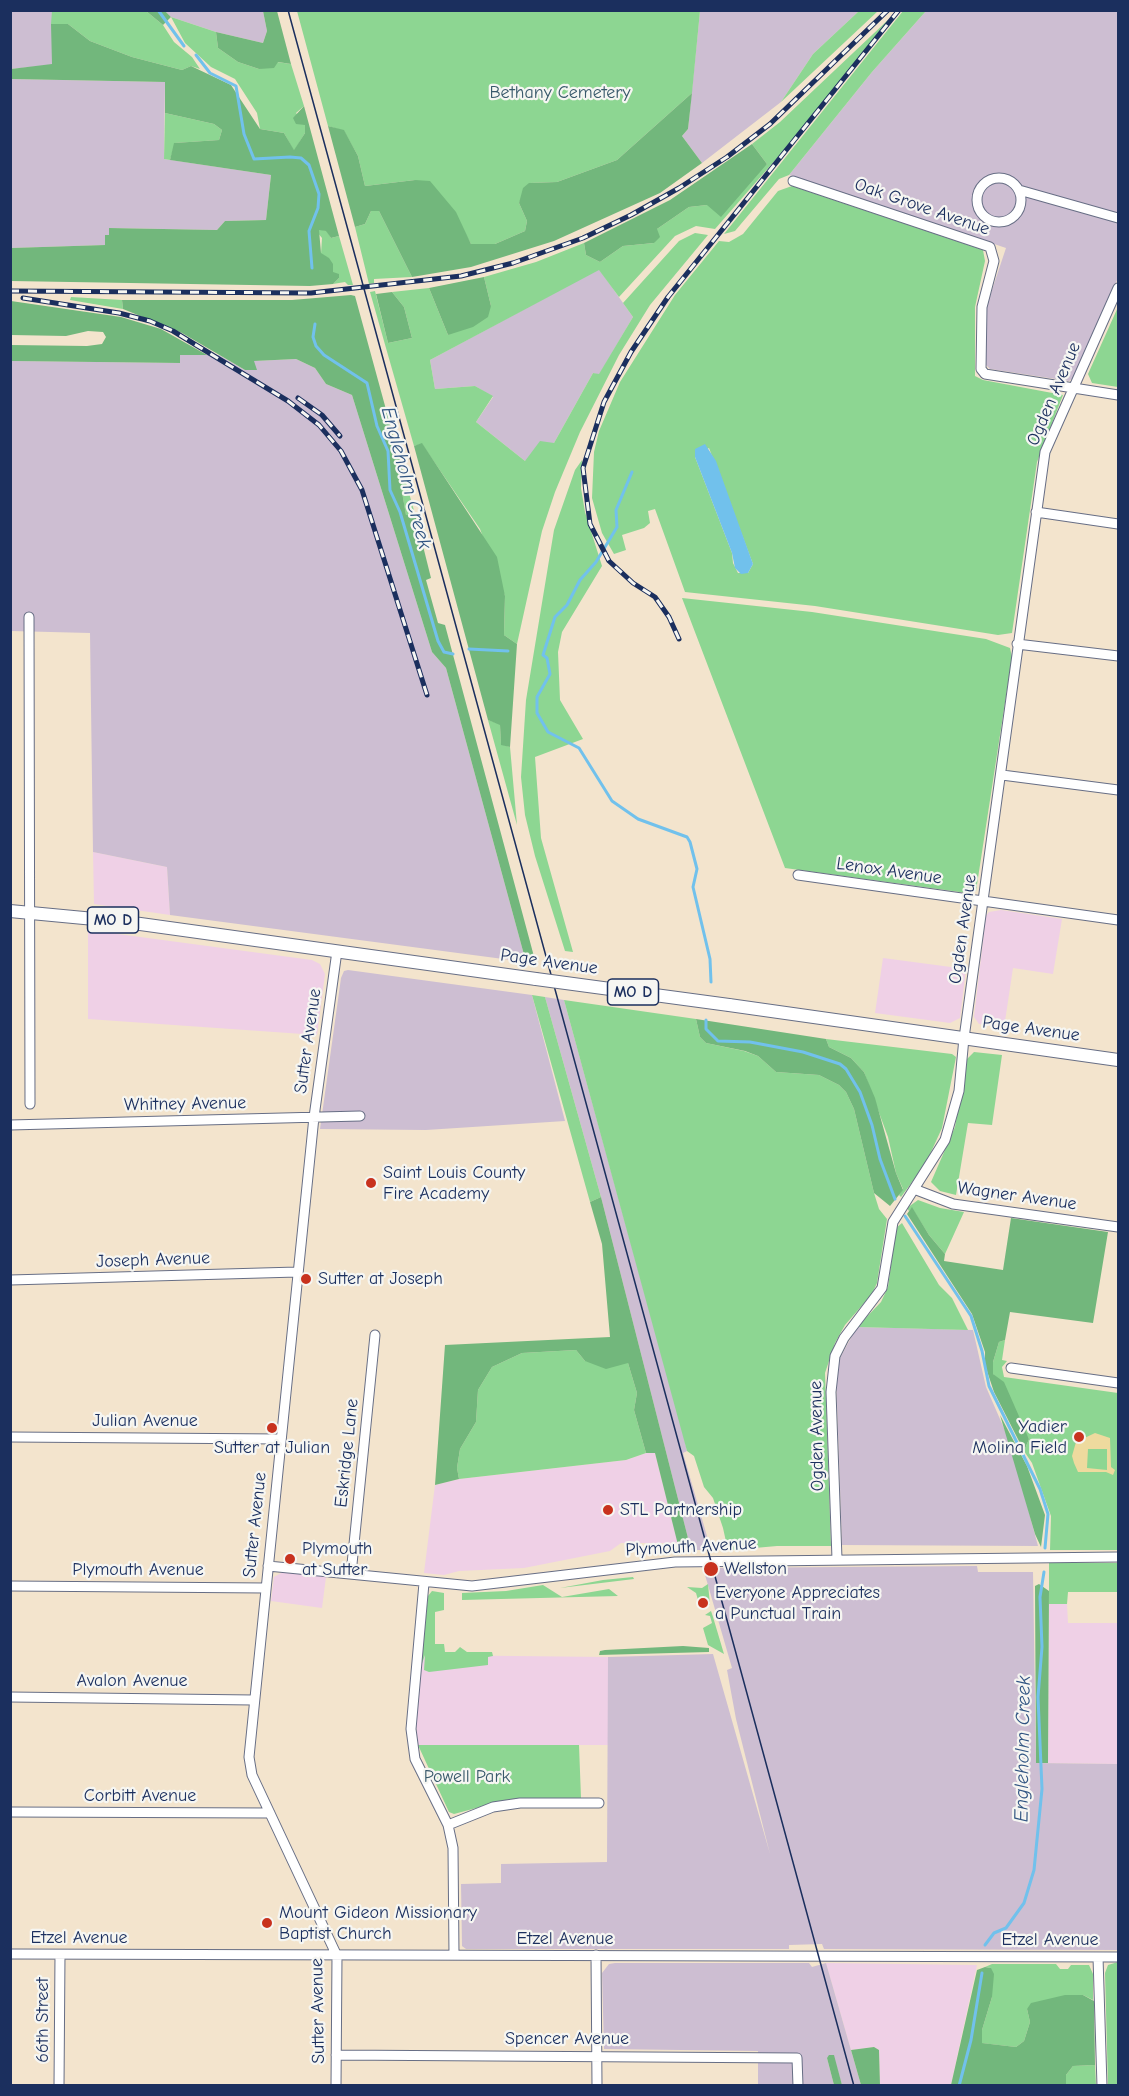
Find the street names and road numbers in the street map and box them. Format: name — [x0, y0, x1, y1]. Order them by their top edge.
street label: Oak Grove Avenue — [852, 174, 992, 240]
street label: Ogden Avenue — [1022, 339, 1086, 449]
street label: Lenox Avenue — [835, 853, 943, 889]
street label: Ogden Avenue — [945, 873, 981, 985]
road number: MO D — [88, 907, 138, 933]
street label: Page Avenue — [499, 944, 599, 980]
road number: MO D — [608, 979, 658, 1005]
street label: Sutter Avenue — [290, 987, 326, 1095]
street label: Page Avenue — [981, 1011, 1081, 1047]
street label: Whitney Avenue — [124, 1092, 246, 1116]
street label: Wagner Avenue — [956, 1177, 1078, 1215]
street label: Joseph Avenue — [96, 1247, 210, 1273]
street label: Ogden Avenue — [805, 1381, 829, 1491]
street label: Eskridge Lane — [331, 1397, 363, 1509]
street label: Julian Avenue — [92, 1410, 198, 1432]
street label: Sutter Avenue — [239, 1471, 271, 1579]
street label: Plymouth Avenue — [625, 1533, 757, 1561]
street label: Plymouth Avenue — [72, 1559, 204, 1581]
street label: Avalon Avenue — [76, 1670, 188, 1692]
street label: Corbitt Avenue — [84, 1785, 196, 1807]
street label: Etzel Avenue — [30, 1927, 128, 1949]
street label: Etzel Avenue — [516, 1928, 614, 1950]
street label: Etzel Avenue — [1001, 1929, 1099, 1951]
street label: Sutter Avenue — [306, 1958, 330, 2064]
street label: 66th Street — [32, 1977, 54, 2063]
street label: Spencer Avenue — [505, 2028, 629, 2050]

